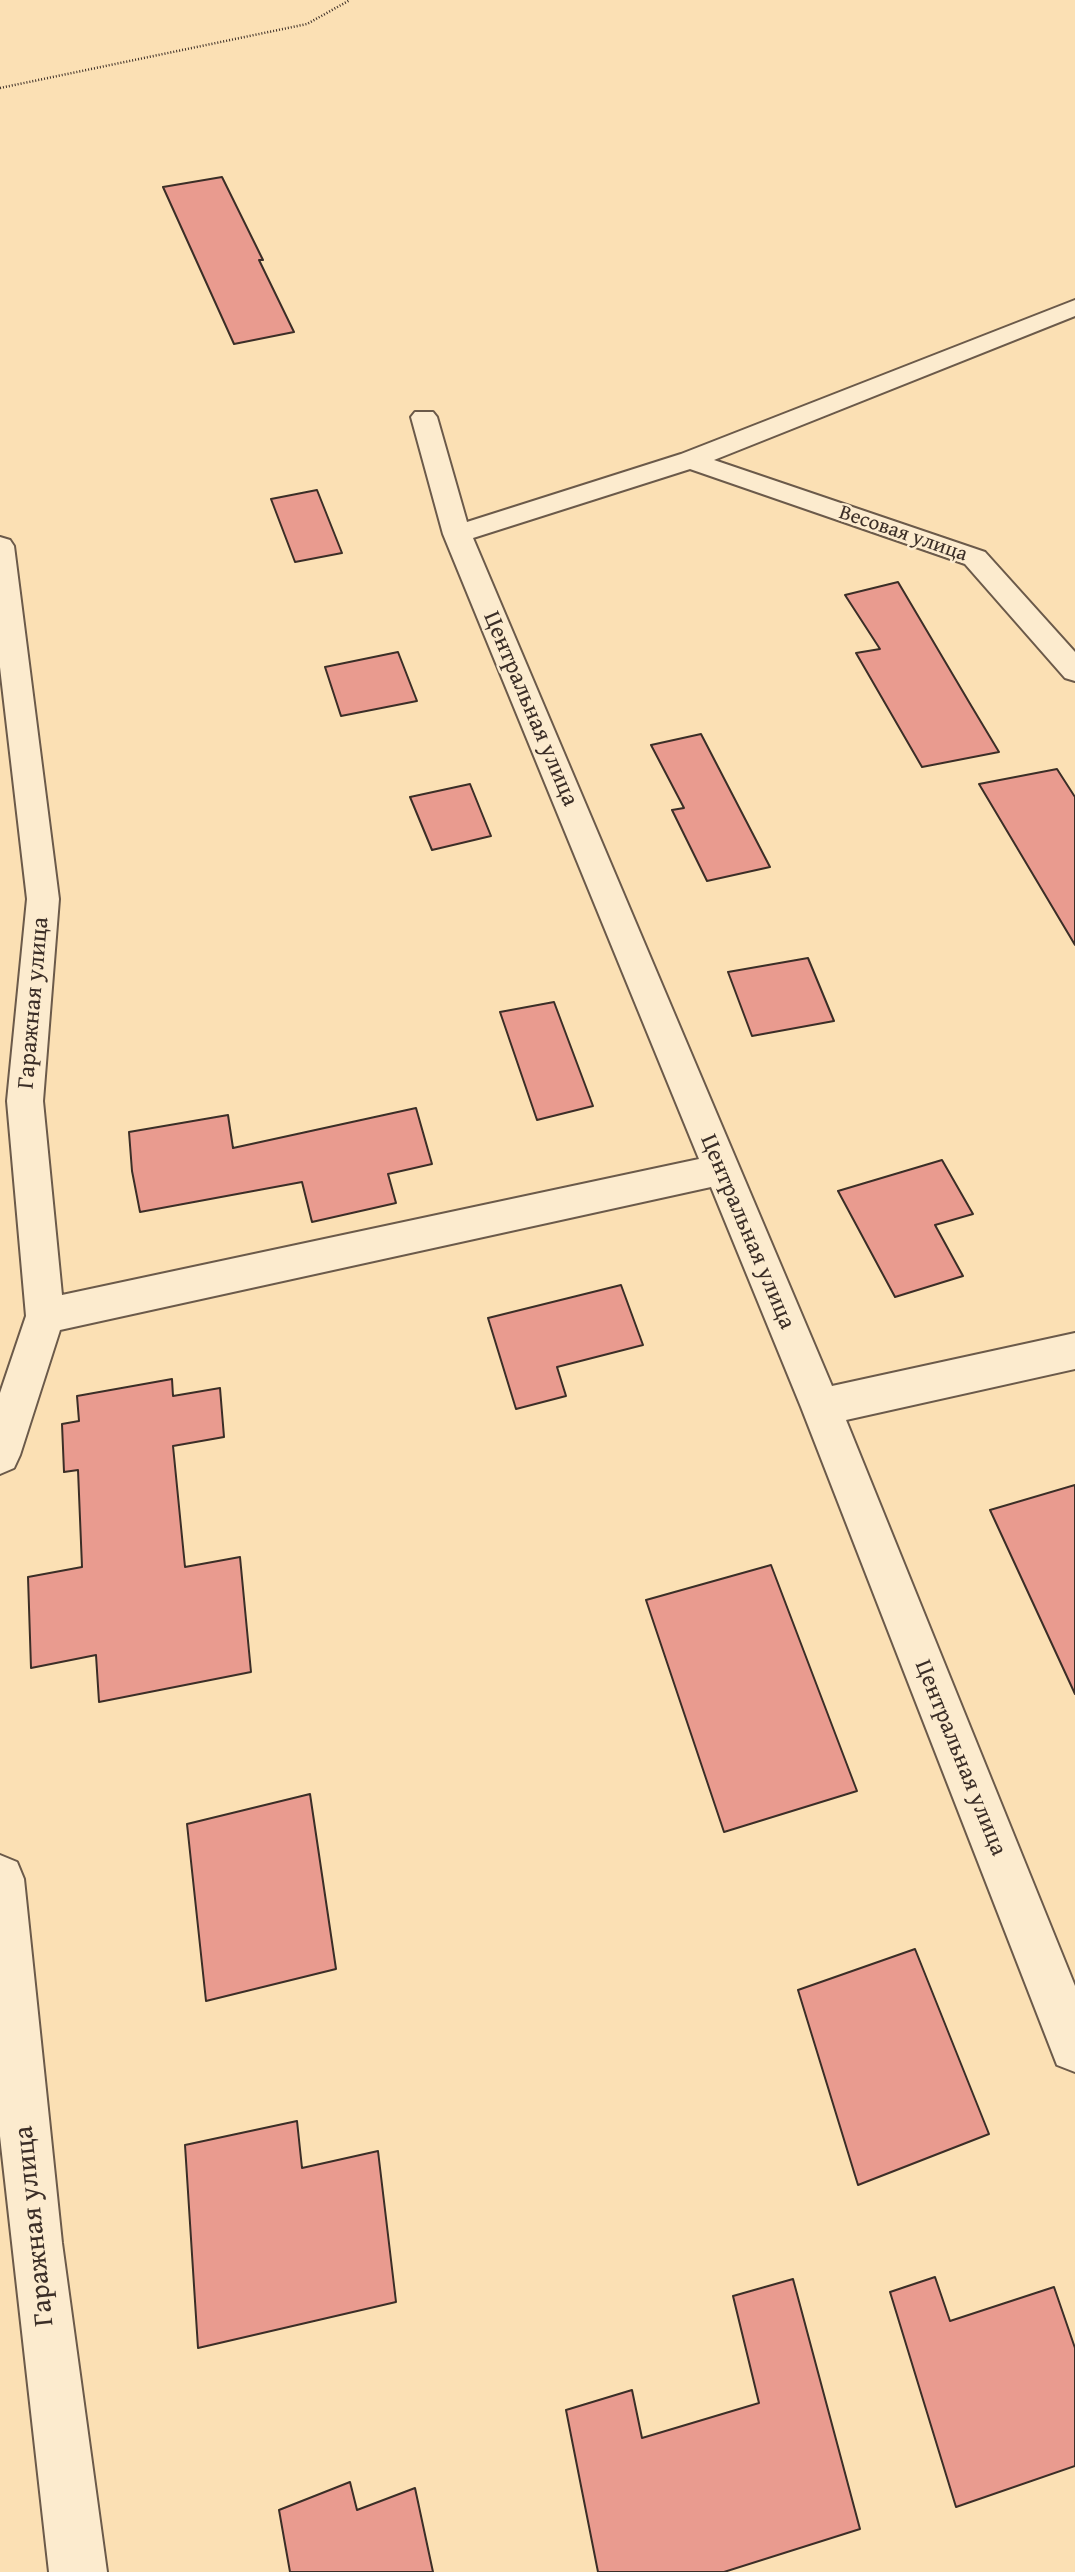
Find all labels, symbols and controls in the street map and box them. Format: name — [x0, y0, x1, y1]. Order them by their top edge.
street label: Весовая улица — [836, 500, 970, 568]
street label: Центральная улица — [476, 607, 584, 811]
street label: Гаражная улица — [12, 916, 56, 1090]
street label: Центральная улица — [693, 1130, 801, 1334]
street label: Центральная улица — [908, 1656, 1012, 1860]
street label: Гаражная улица — [8, 2124, 62, 2328]

